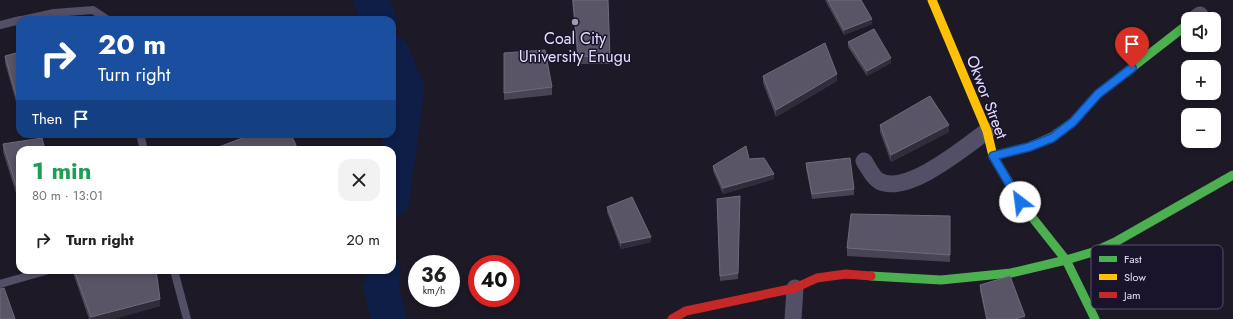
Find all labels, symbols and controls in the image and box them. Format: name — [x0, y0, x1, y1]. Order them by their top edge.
map controls — [1181, 12, 1221, 148]
button: sound — [1181, 12, 1221, 52]
marker: Coal City University Enugu — [570, 17, 580, 27]
text: 20 m — [98, 24, 166, 65]
place label: Coal City University Enugu — [519, 27, 631, 68]
pin — [1115, 27, 1149, 68]
icon: right — [32, 32, 84, 84]
icon: arrive — [1121, 33, 1143, 55]
street label: Okwor Street — [961, 52, 1014, 142]
button: + — [1181, 60, 1221, 100]
text: Turn right — [98, 62, 170, 88]
text: Then — [32, 108, 62, 130]
icon: arrive — [70, 108, 92, 130]
button: − — [1181, 108, 1221, 148]
text: 1 min — [32, 153, 92, 188]
button: close — [338, 159, 380, 201]
position arrow — [999, 181, 1041, 223]
text: 80 m · 13:01 — [32, 186, 103, 205]
icon: right — [32, 229, 54, 251]
text: Turn right — [66, 229, 134, 251]
text: 20 m — [346, 229, 380, 251]
legend — [1091, 245, 1223, 309]
text: Fast — [1124, 251, 1142, 267]
speed limit sign: 40 — [468, 255, 520, 307]
text: 36 — [421, 261, 447, 290]
text: Slow — [1124, 269, 1146, 285]
text: km/h — [423, 283, 445, 298]
text: Jam — [1122, 287, 1141, 303]

